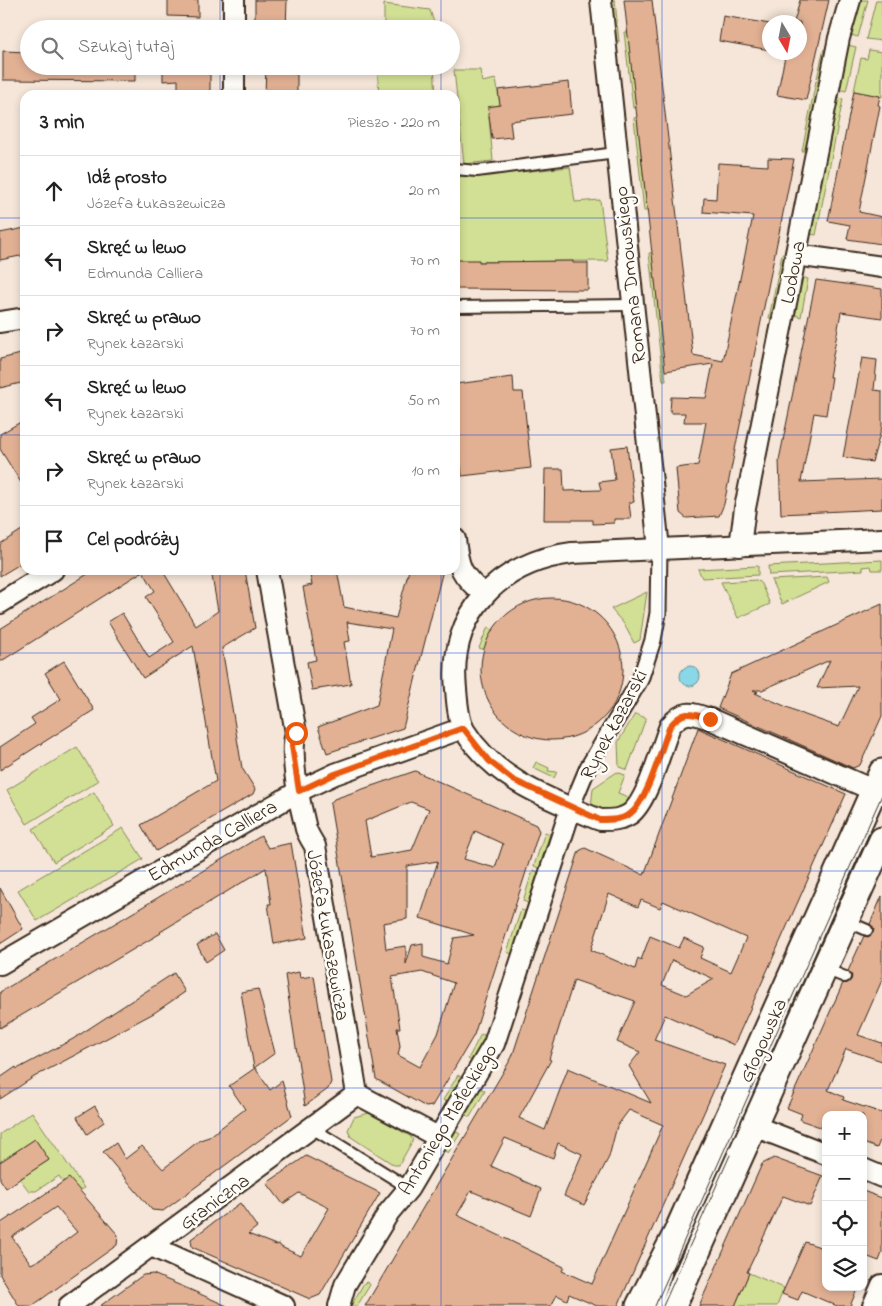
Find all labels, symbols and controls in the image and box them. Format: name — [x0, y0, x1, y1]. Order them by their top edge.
north arrow — [762, 15, 807, 60]
search box — [20, 20, 460, 75]
icon: search — [38, 34, 66, 62]
text: Szukaj tutaj — [78, 34, 174, 61]
text: 3 min — [40, 108, 84, 138]
text: Pieszo · 220 m — [348, 111, 440, 135]
text: Idź prosto — [87, 165, 167, 192]
icon: ahead — [40, 177, 68, 205]
text: 20 m — [409, 179, 440, 203]
street label: Romana Dmowskiego — [608, 185, 656, 365]
text: Józefa Łukaszewicza — [87, 192, 226, 216]
text: Skręć w lewo — [87, 235, 186, 262]
street label: Lodowa — [774, 239, 815, 306]
icon: left — [40, 247, 68, 275]
text: 70 m — [410, 249, 440, 273]
text: Edmunda Calliera — [87, 262, 203, 286]
text: Skręć w prawo — [87, 305, 201, 332]
icon: right — [40, 317, 68, 345]
text: 70 m — [410, 319, 440, 343]
text: Rynek Łazarski — [87, 332, 184, 356]
text: Skręć w lewo — [87, 375, 186, 402]
icon: left — [40, 387, 68, 415]
text: 50 m — [408, 389, 440, 413]
text: Rynek Łazarski — [87, 402, 184, 426]
text: Skręć w prawo — [87, 445, 201, 472]
icon: right — [40, 457, 68, 485]
text: 10 m — [412, 459, 440, 483]
text: Rynek Łazarski — [87, 472, 184, 496]
icon: arrive — [40, 527, 68, 555]
text: Cel podróży — [87, 527, 179, 554]
street label: Rynek Łazarski — [574, 665, 656, 785]
route end — [699, 708, 722, 731]
route start — [285, 722, 308, 745]
street label: Edmunda Calliera — [143, 793, 283, 891]
street label: Józefa Łukaszewicza — [297, 848, 356, 1023]
street label: Głogowska — [733, 994, 797, 1088]
street label: Antoniego Małeckiego — [392, 1039, 507, 1202]
map controls — [822, 1111, 867, 1291]
button: + — [822, 1111, 867, 1156]
button: − — [822, 1156, 867, 1201]
street label: Graniczna — [174, 1168, 257, 1239]
button: locate — [822, 1201, 867, 1246]
button: layers — [822, 1246, 867, 1291]

